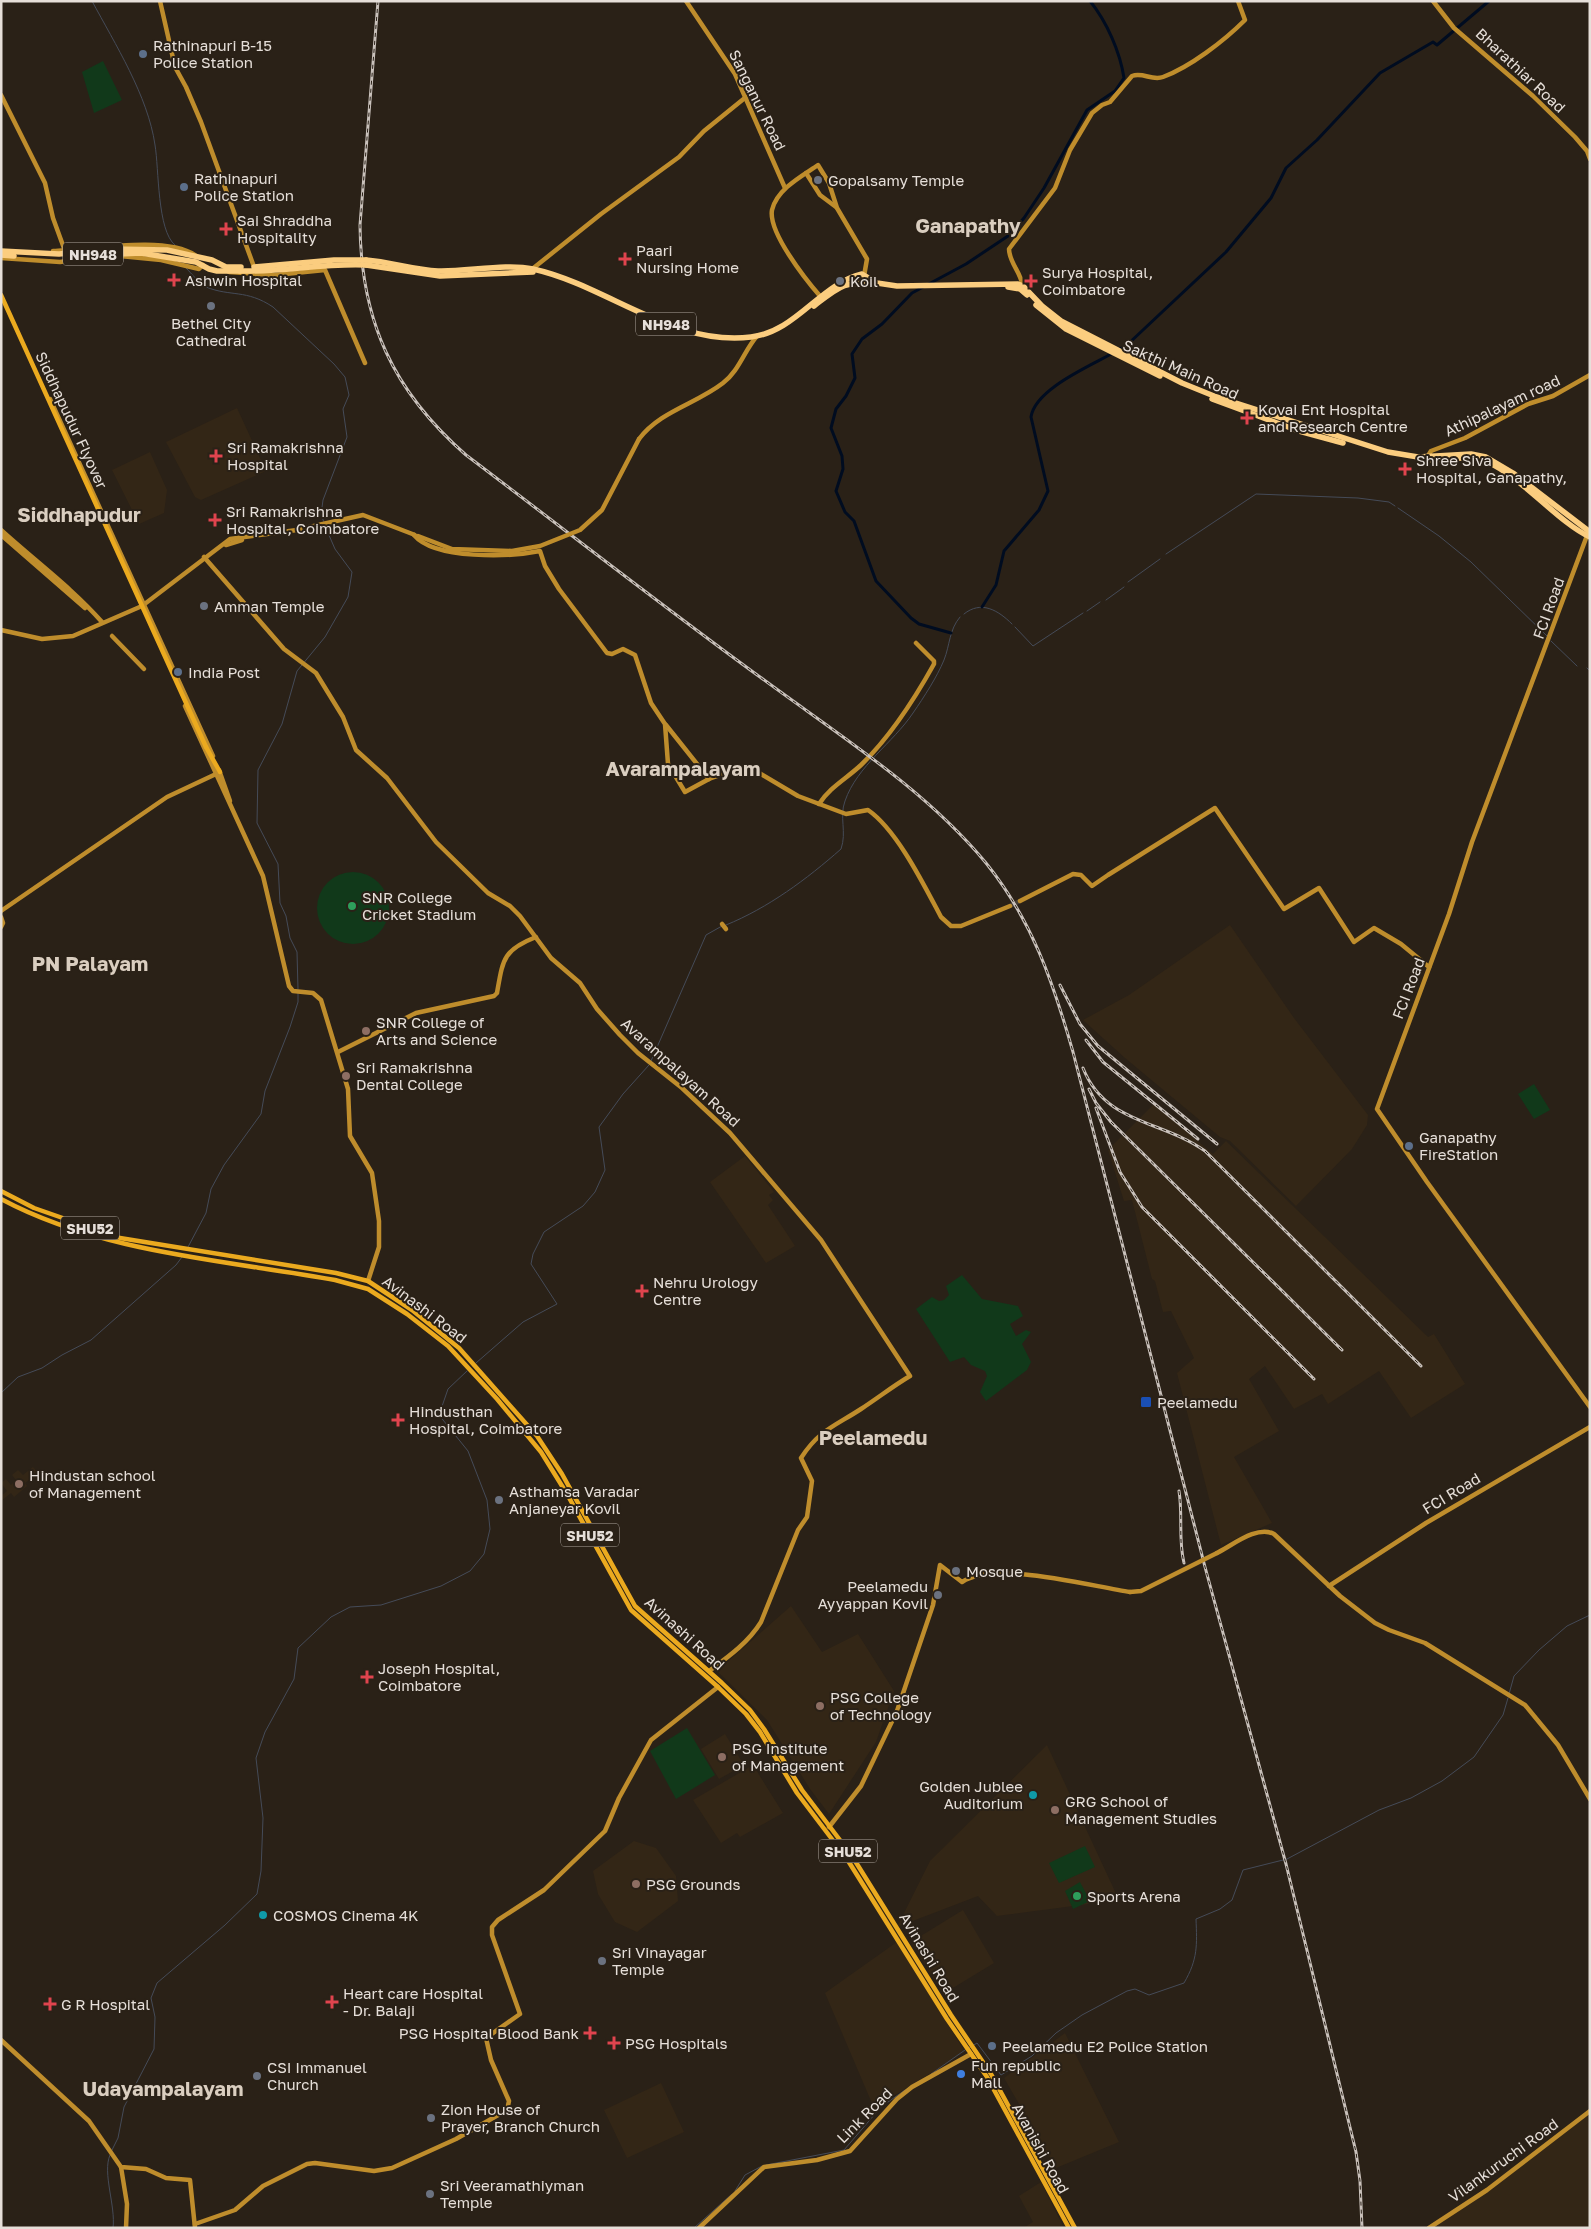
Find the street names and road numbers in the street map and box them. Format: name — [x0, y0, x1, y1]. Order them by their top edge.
street label: Bharathiar Road — [1472, 24, 1570, 116]
street label: Sanganur Road — [726, 47, 790, 153]
road number: NH948 — [63, 242, 123, 266]
road number: NH948 — [636, 312, 696, 336]
street label: Sakthi Main Road — [1120, 335, 1242, 403]
street label: Siddhapudur Flyover — [32, 349, 112, 491]
street label: Athipalayam road — [1441, 370, 1563, 440]
street label: FCI Road — [1529, 575, 1567, 641]
street label: FCI Road — [1388, 955, 1428, 1021]
street label: Avarampalayam Road — [618, 1014, 744, 1130]
road number: SHU52 — [61, 1216, 119, 1240]
street label: Avinashi Road — [379, 1271, 471, 1347]
street label: FCI Road — [1419, 1469, 1483, 1517]
road number: SHU52 — [561, 1524, 619, 1546]
street label: Avinashi Road — [641, 1593, 729, 1673]
road number: SHU52 — [819, 1840, 877, 1862]
street label: Avinashi Road — [896, 1909, 964, 2005]
street label: Link Road — [833, 2084, 895, 2146]
street label: Avanishi Road — [1009, 2100, 1073, 2196]
street label: Vilankuruchi Road — [1445, 2114, 1561, 2206]

